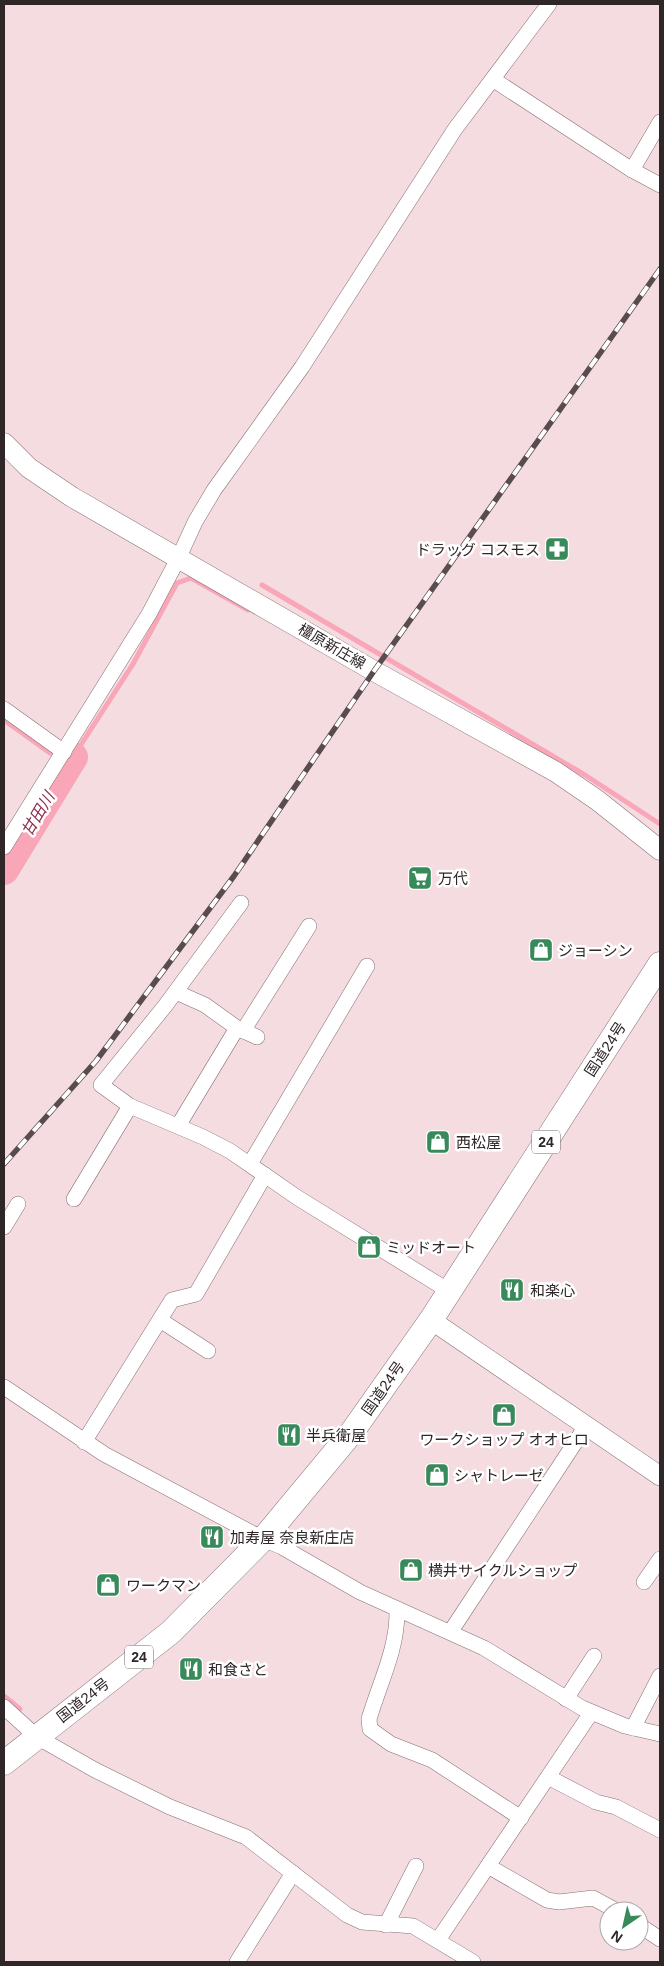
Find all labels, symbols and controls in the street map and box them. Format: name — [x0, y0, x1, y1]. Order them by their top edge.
pharmacy icon: ドラッグ コスモス — [544, 536, 570, 562]
place label: ドラッグ コスモス — [416, 541, 540, 558]
street label: 橿原新庄線 — [295, 620, 369, 672]
water label: 甘田川 — [18, 787, 59, 839]
supermarket icon: 万代 — [407, 865, 433, 891]
place label: 万代 — [438, 870, 468, 887]
shop icon: ジョーシン — [528, 937, 554, 963]
place label: ジョーシン — [558, 942, 633, 959]
street label: 国道24号 — [581, 1019, 629, 1079]
shop icon: 西松屋 — [425, 1129, 451, 1155]
road number: 24 — [532, 1130, 560, 1154]
place label: 西松屋 — [456, 1134, 501, 1151]
shop icon: ミッドオート — [356, 1234, 382, 1260]
place label: ミッドオート — [386, 1239, 476, 1256]
restaurant icon: 和楽心 — [499, 1277, 525, 1303]
place label: 和楽心 — [530, 1282, 575, 1299]
street label: 国道24号 — [358, 1358, 408, 1418]
shop icon: ワークショップ オオヒロ — [491, 1402, 517, 1428]
restaurant icon: 半兵衛屋 — [276, 1422, 302, 1448]
place label: 半兵衛屋 — [306, 1427, 366, 1444]
place label: ワークショップ オオヒロ — [419, 1431, 589, 1448]
shop icon: シャトレーゼ — [424, 1462, 450, 1488]
place label: シャトレーゼ — [454, 1467, 544, 1484]
restaurant icon: 加寿屋 奈良新庄店 — [199, 1524, 225, 1550]
place label: 加寿屋 奈良新庄店 — [230, 1529, 354, 1546]
shop icon: 横井サイクルショップ — [398, 1557, 424, 1583]
place label: 横井サイクルショップ — [428, 1562, 577, 1579]
shop icon: ワークマン — [95, 1572, 121, 1598]
place label: ワークマン — [126, 1577, 201, 1594]
road number: 24 — [125, 1645, 153, 1668]
restaurant icon: 和食さと — [178, 1656, 204, 1682]
place label: 和食さと — [208, 1661, 268, 1678]
street label: 国道24号 — [53, 1674, 113, 1726]
north arrow — [599, 1901, 649, 1951]
text: N — [608, 1927, 625, 1946]

